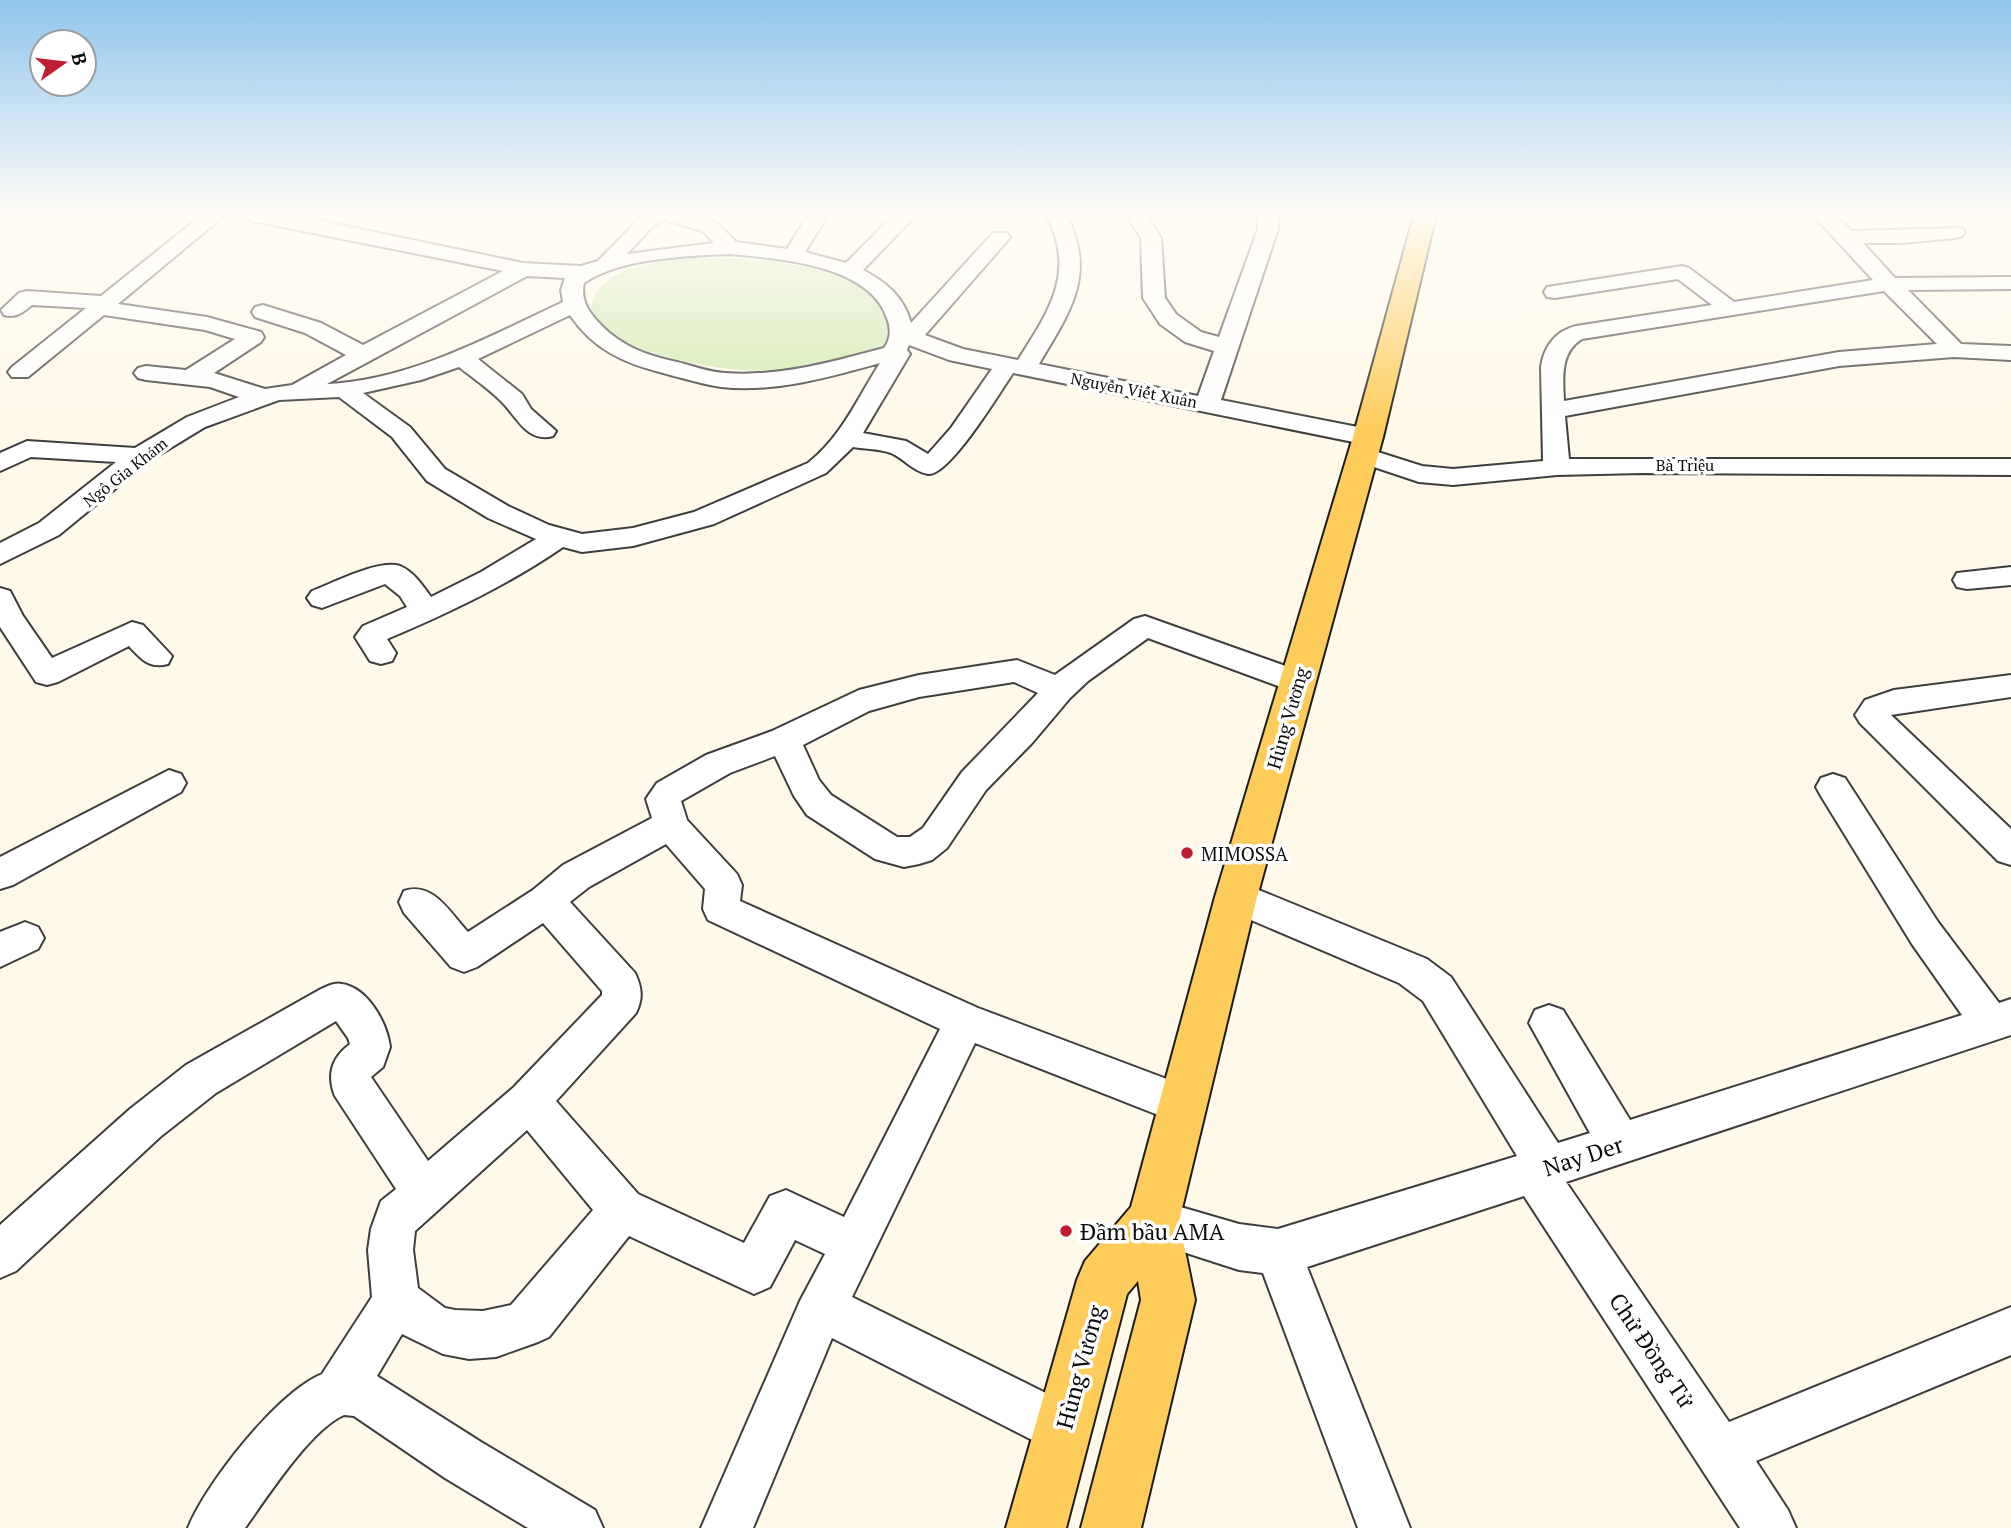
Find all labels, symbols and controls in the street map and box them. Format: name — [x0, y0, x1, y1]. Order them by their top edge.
north arrow — [28, 28, 98, 98]
text: B — [66, 50, 94, 68]
street label: Nguyễn Viết Xuân — [1069, 367, 1200, 413]
street label: Ngô Gia Khảm — [78, 432, 172, 512]
street label: Bà Triệu — [1656, 454, 1714, 476]
street label: Hùng Vương — [1261, 663, 1314, 772]
place label: MIMOSSA — [1201, 841, 1288, 866]
marker: MIMOSSA — [1179, 845, 1195, 861]
street label: Nay Der — [1539, 1128, 1627, 1183]
place label: Đầm bầu AMA — [1080, 1216, 1225, 1247]
marker: Đầm bầu AMA — [1058, 1223, 1074, 1239]
street label: Chử Đồng Tử — [1602, 1287, 1703, 1415]
street label: Hùng Vương — [1049, 1301, 1112, 1432]

